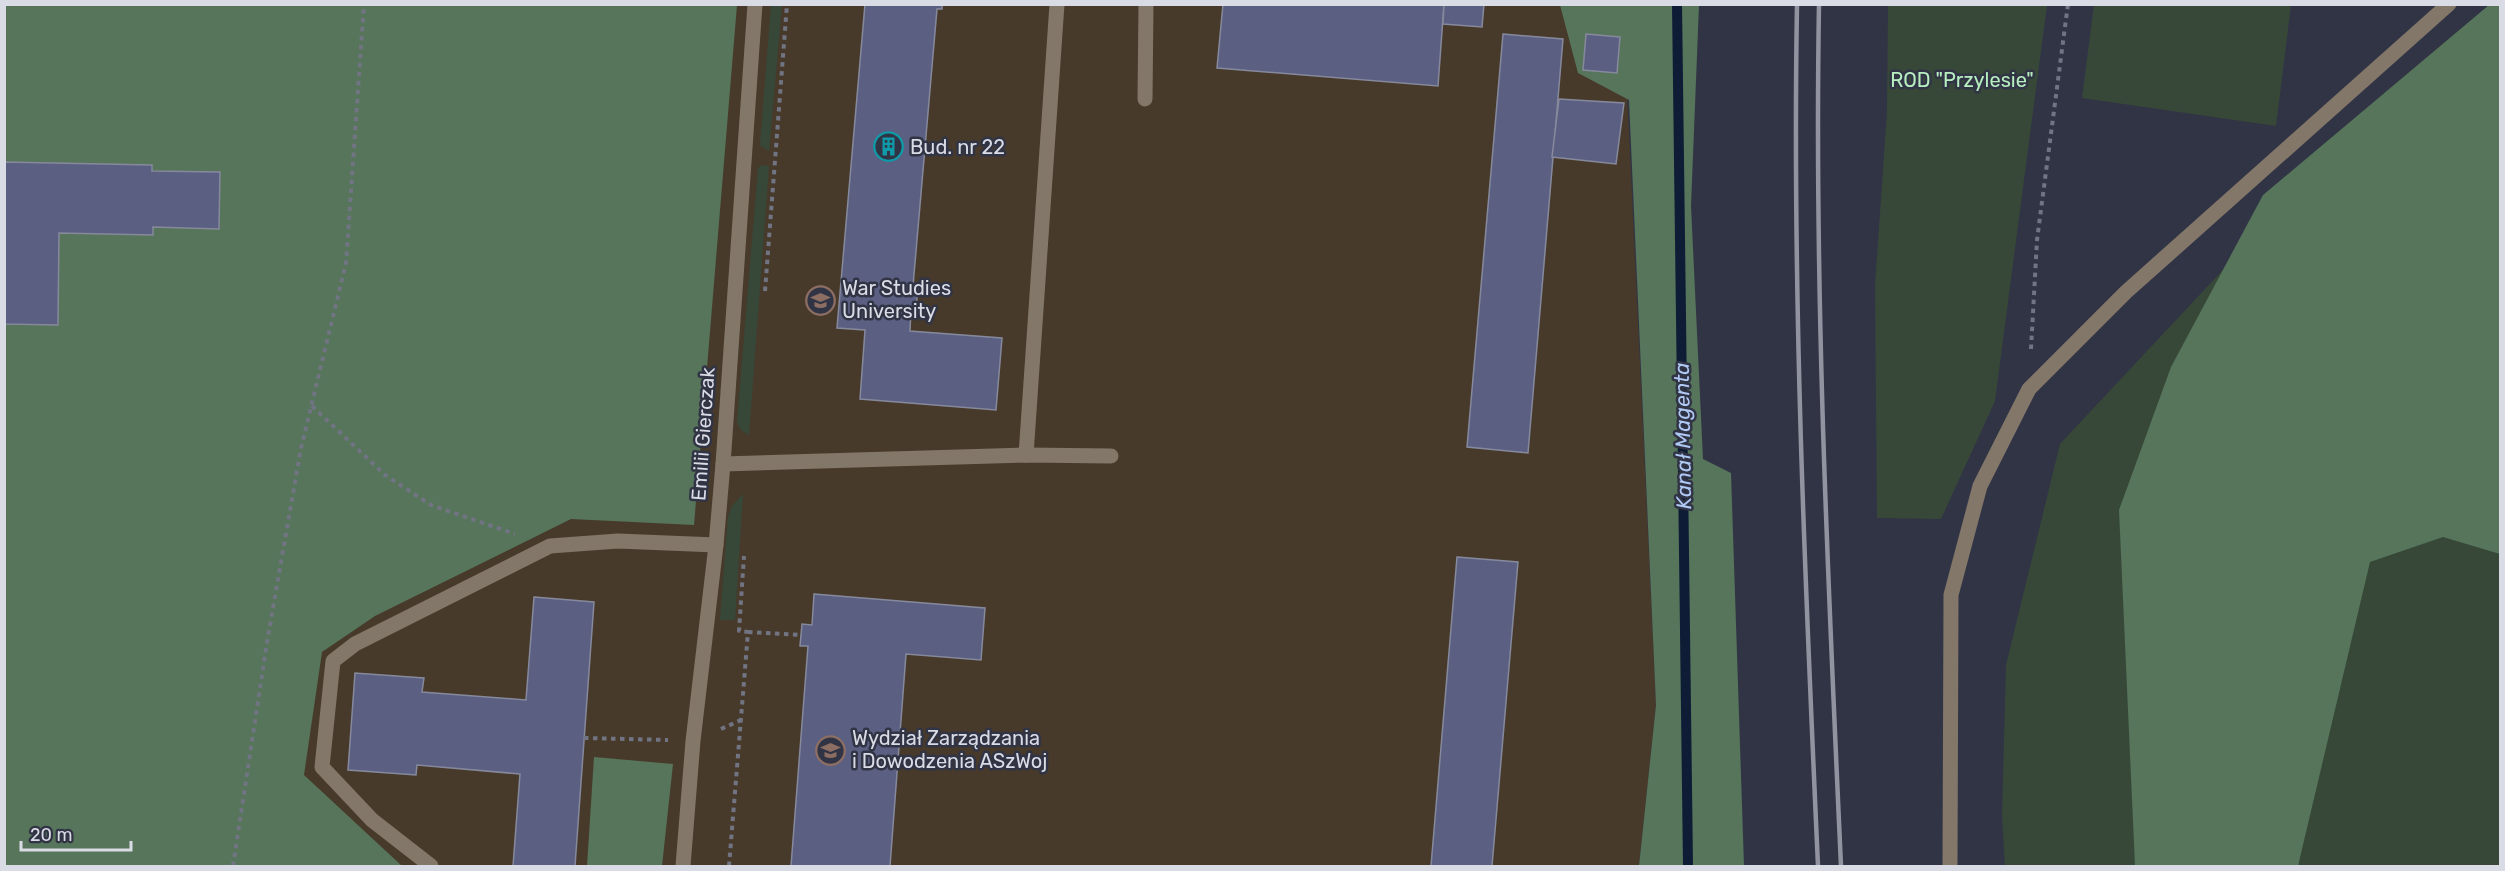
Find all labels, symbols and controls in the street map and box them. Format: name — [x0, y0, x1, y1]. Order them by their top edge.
park label: ROD "Przylesie" — [1890, 68, 2034, 92]
building icon: Bud. nr 22 — [873, 131, 905, 163]
place label: Bud. nr 22 — [910, 135, 1005, 159]
place label: War Studies University — [842, 276, 951, 323]
school or university icon: War Studies University — [805, 284, 837, 316]
water label: Kanał Magenta — [1669, 362, 1696, 510]
street label: Emilii Gierczak — [686, 366, 720, 502]
place label: Wydział Zarządzania i Dowodzenia ASzWoj — [852, 726, 1047, 773]
school or university icon: Wydział Zarządzania i Dowodzenia ASzWoj — [815, 734, 847, 766]
scale bar — [21, 814, 130, 852]
text: 20 m — [30, 824, 72, 846]

